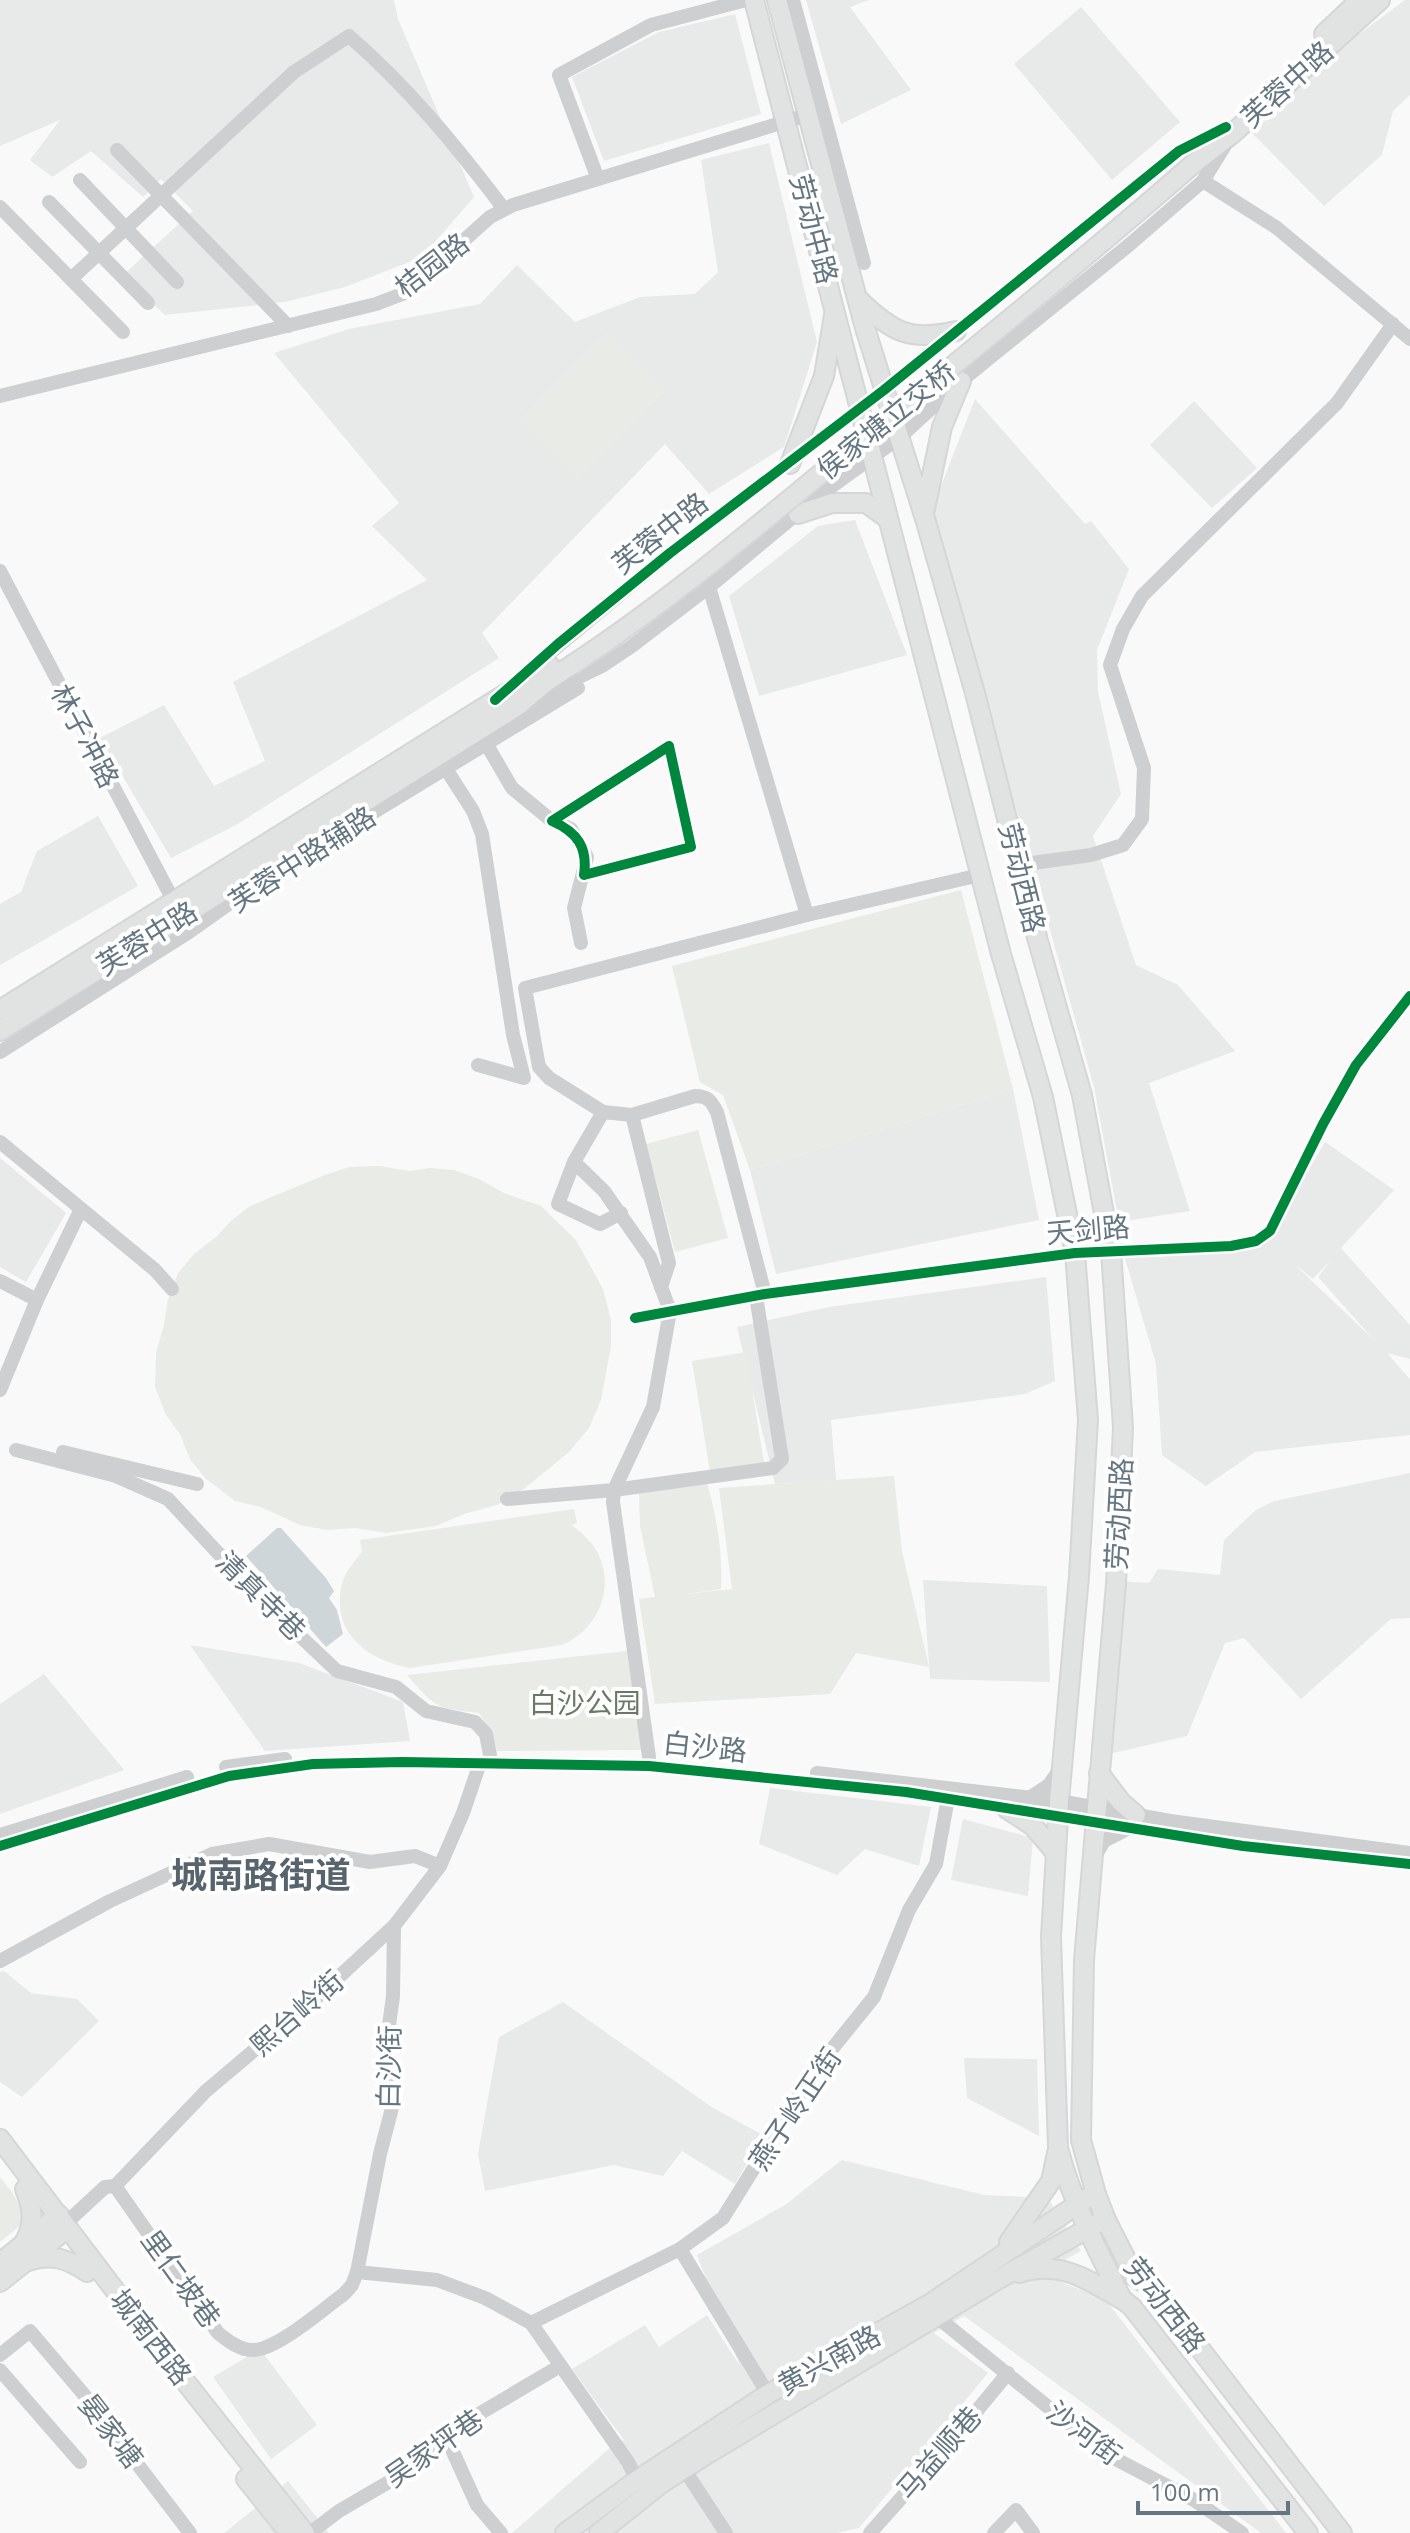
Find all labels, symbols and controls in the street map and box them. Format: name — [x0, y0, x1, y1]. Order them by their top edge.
street label: 芙蓉中路 — [1232, 32, 1341, 135]
street label: 劳动中路 — [782, 170, 848, 288]
street label: 桔园路 — [387, 223, 476, 305]
street label: 侯家塘立交桥 — [808, 352, 963, 487]
street label: 芙蓉中路 — [604, 483, 715, 582]
street label: 林子冲路 — [43, 677, 129, 794]
street label: 芙蓉中路辅路 — [221, 796, 382, 920]
street label: 劳动西路 — [991, 819, 1055, 937]
street label: 芙蓉中路 — [89, 891, 204, 983]
street label: 天剑路 — [1044, 1206, 1131, 1252]
street label: 劳动西路 — [1096, 1457, 1140, 1571]
street label: 清真寺巷 — [209, 1542, 315, 1648]
park label: 白沙公园 — [529, 1683, 641, 1721]
street label: 白沙路 — [661, 1723, 749, 1769]
district label: 城南路街道 — [171, 1850, 351, 1899]
street label: 熙台岭街 — [242, 1961, 351, 2063]
street label: 白沙街 — [368, 2025, 408, 2109]
street label: 燕子岭正街 — [739, 2040, 849, 2177]
street label: 里仁坡巷 — [134, 2222, 230, 2335]
street label: 劳动西路 — [1116, 2249, 1215, 2360]
street label: 城南西路 — [102, 2281, 201, 2392]
street label: 黄兴南路 — [770, 2315, 887, 2403]
street label: 晏家塘 — [71, 2386, 153, 2475]
street label: 沙河街 — [1040, 2392, 1130, 2473]
street label: 马益顺巷 — [887, 2398, 989, 2507]
street label: 吴家坪巷 — [377, 2399, 490, 2495]
scale bar — [1138, 2465, 1288, 2515]
text: 100 m — [1150, 2475, 1220, 2508]

